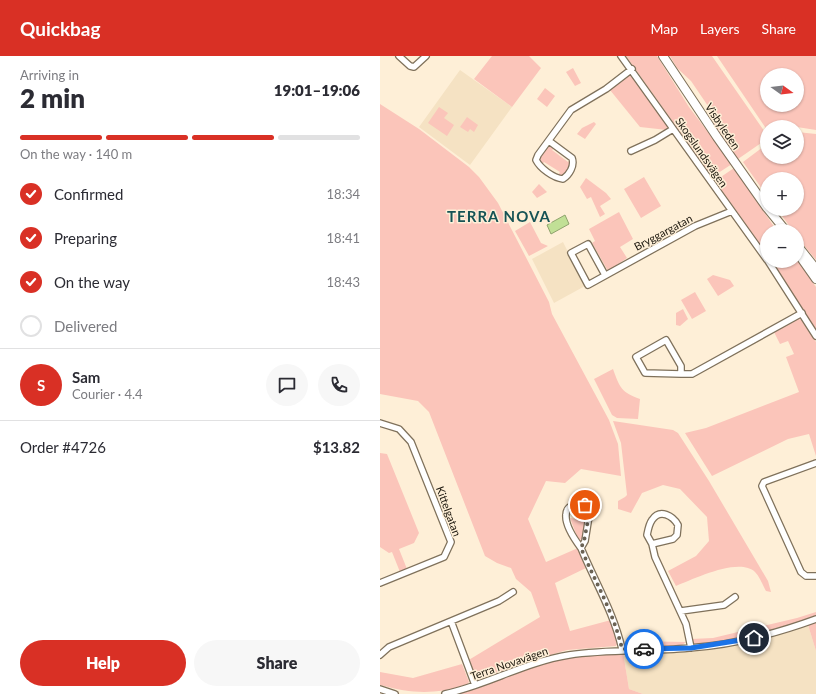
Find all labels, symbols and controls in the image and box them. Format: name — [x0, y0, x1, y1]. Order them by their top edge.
text: Quickbag — [20, 17, 101, 40]
text: Map — [650, 20, 678, 37]
text: Layers — [700, 20, 740, 37]
text: Share — [762, 20, 796, 37]
text: Arriving in — [20, 67, 79, 83]
north arrow — [760, 68, 804, 112]
map controls — [760, 68, 804, 268]
text: 19:01–19:06 — [274, 81, 360, 99]
text: 2 min — [20, 82, 85, 114]
street label: Visbyleden — [703, 100, 743, 152]
street label: Skogslundsvägen — [673, 115, 731, 189]
button: layers — [760, 120, 804, 164]
text: On the way · 140 m — [20, 146, 132, 162]
button: + — [760, 172, 804, 216]
icon: check — [20, 183, 42, 205]
text: Confirmed — [54, 185, 123, 203]
text: 18:34 — [327, 186, 360, 202]
district label: TERRA NOVA — [447, 207, 551, 225]
street label: Bryggargatan — [632, 211, 694, 253]
button: − — [760, 224, 804, 268]
icon: check — [20, 227, 42, 249]
text: Preparing — [54, 229, 117, 247]
text: 18:41 — [327, 230, 360, 246]
icon: check — [20, 271, 42, 293]
text: On the way — [54, 273, 130, 291]
text: 18:43 — [327, 274, 360, 290]
text: Delivered — [54, 317, 117, 335]
button: chat — [266, 364, 308, 406]
button: phone — [318, 364, 360, 406]
text: Sam — [72, 368, 100, 386]
text: S — [37, 376, 45, 394]
text: Courier · 4.4 — [72, 386, 143, 402]
text: Order #4726 — [20, 438, 106, 456]
text: $13.82 — [313, 438, 360, 456]
street label: Kittelgatan — [434, 484, 464, 538]
pin — [568, 488, 602, 522]
icon: bag — [574, 494, 596, 516]
pin — [737, 621, 771, 655]
icon: home — [743, 627, 765, 649]
courier — [624, 629, 664, 669]
icon: car — [633, 638, 655, 660]
button: Help — [20, 640, 186, 686]
button: Share — [194, 640, 360, 686]
street label: Terra Novavägen — [469, 644, 549, 682]

